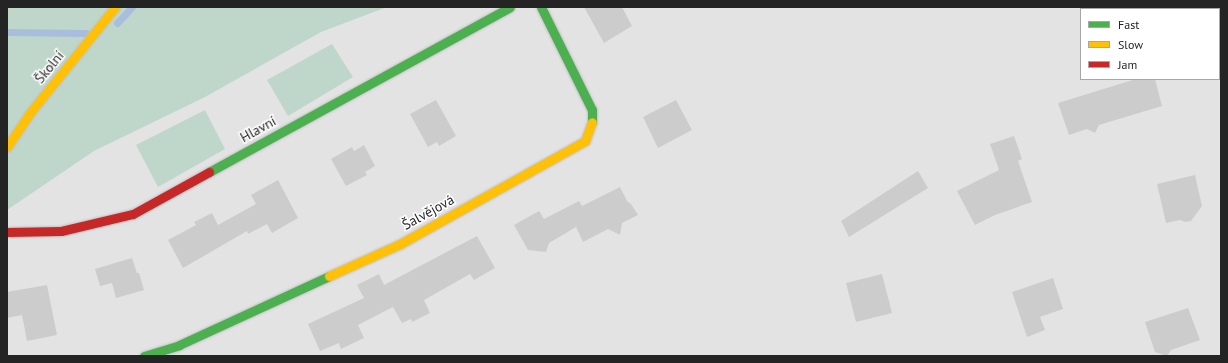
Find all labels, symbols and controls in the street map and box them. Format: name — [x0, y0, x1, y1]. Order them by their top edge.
legend — [1080, 8, 1220, 80]
text: Fast — [1118, 17, 1139, 32]
text: Slow — [1118, 37, 1143, 52]
street label: Školní — [31, 47, 67, 87]
text: Jam — [1118, 57, 1137, 72]
street label: Hlavní — [237, 112, 279, 146]
street label: Šalvějová — [399, 191, 457, 233]

